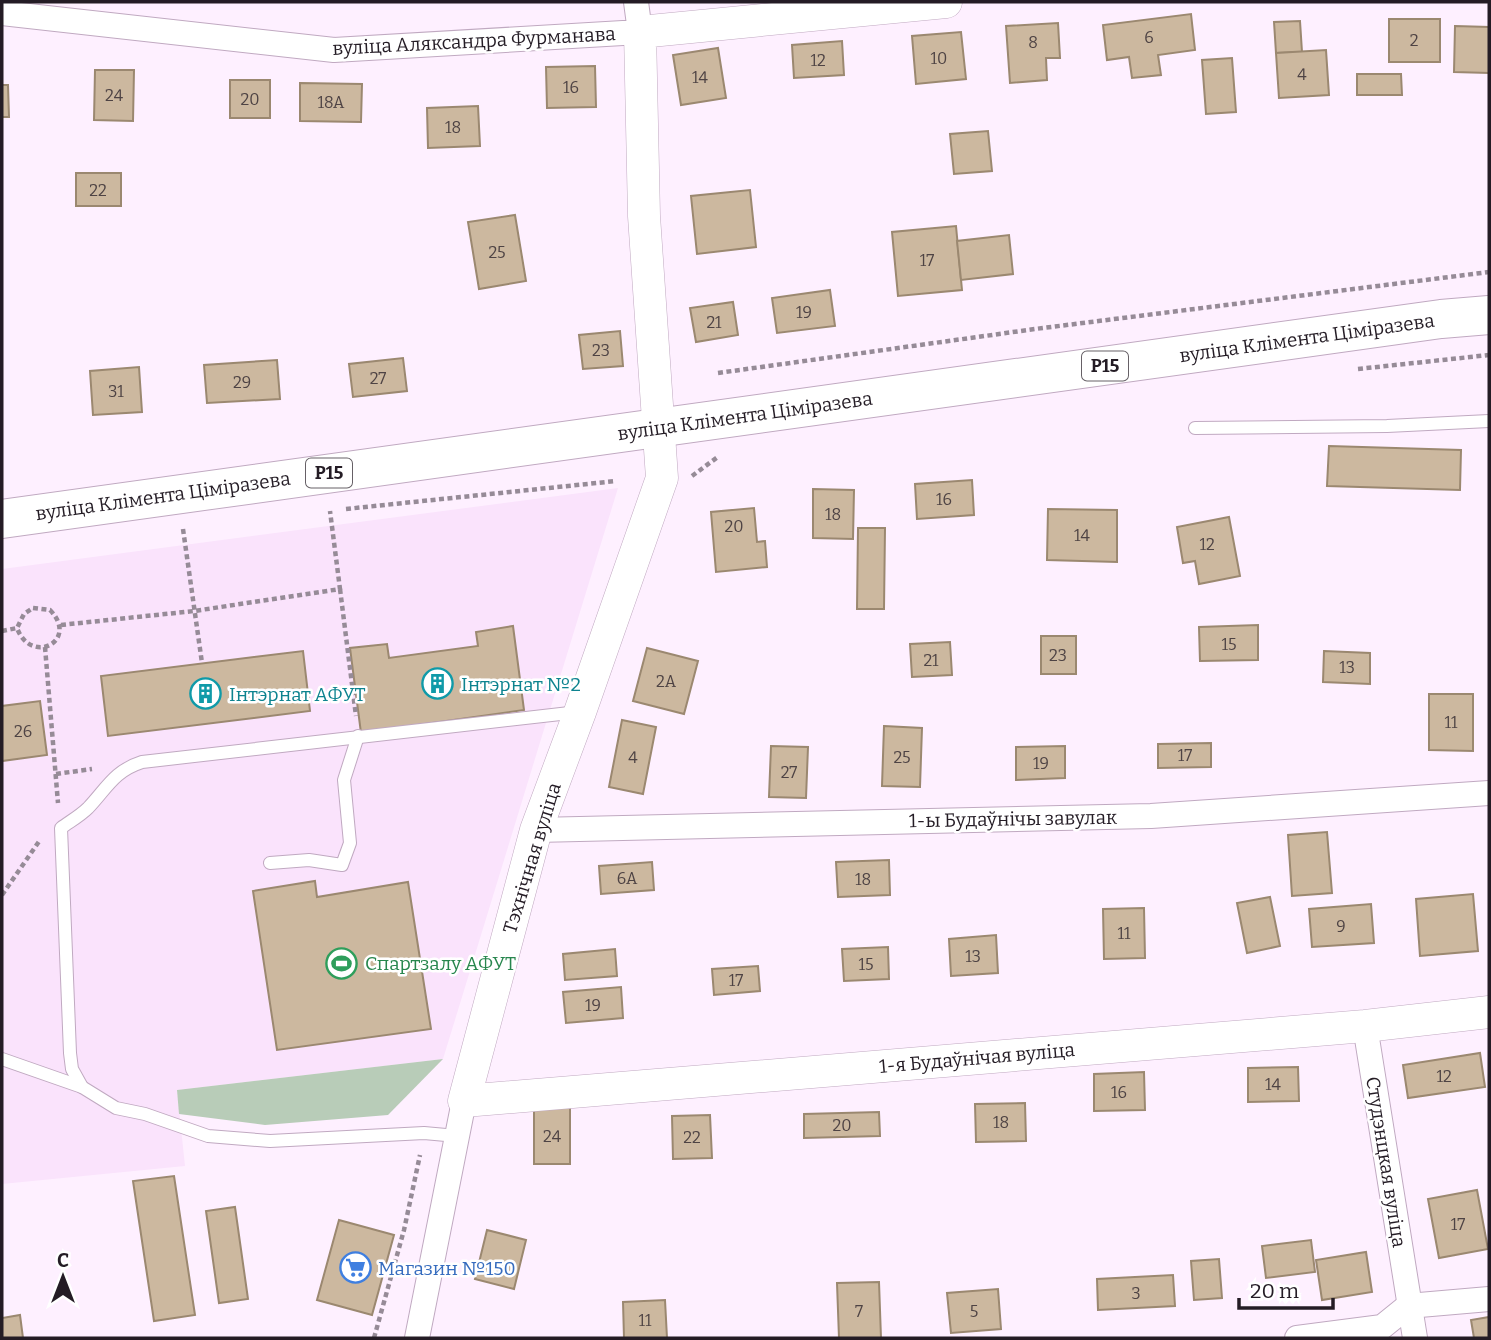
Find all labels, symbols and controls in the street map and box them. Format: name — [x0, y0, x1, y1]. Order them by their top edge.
street label: вуліца Аляксандра Фурманава — [332, 22, 617, 60]
house number: 6 — [1144, 28, 1154, 47]
house number: 2 — [1410, 31, 1418, 50]
house number: 8 — [1028, 33, 1038, 52]
house number: 10 — [931, 49, 947, 68]
house number: 12 — [810, 51, 826, 70]
house number: 4 — [1297, 65, 1307, 84]
house number: 14 — [692, 68, 709, 87]
house number: 16 — [563, 78, 579, 97]
house number: 24 — [105, 86, 124, 105]
house number: 20 — [241, 90, 259, 109]
house number: 18А — [318, 93, 345, 112]
house number: 18 — [445, 118, 461, 137]
house number: 22 — [89, 181, 107, 200]
house number: 25 — [488, 243, 506, 262]
house number: 17 — [920, 251, 934, 270]
house number: 19 — [796, 303, 812, 322]
street label: вуліца Клімента Ціміразева — [1178, 309, 1437, 367]
house number: 21 — [706, 313, 722, 332]
house number: 23 — [592, 341, 610, 360]
road number: Р15 — [1082, 352, 1128, 380]
house number: 27 — [370, 369, 386, 388]
house number: 29 — [233, 373, 251, 392]
house number: 31 — [108, 382, 124, 401]
street label: вуліца Клімента Ціміразева — [616, 387, 875, 445]
road number: Р15 — [306, 458, 352, 488]
street label: вуліца Клімента Ціміразева — [34, 467, 293, 525]
house number: 16 — [936, 490, 952, 509]
house number: 18 — [825, 505, 841, 524]
house number: 20 — [725, 517, 743, 536]
house number: 14 — [1074, 526, 1091, 545]
house number: 12 — [1199, 535, 1215, 554]
house number: 15 — [1221, 635, 1237, 654]
house number: 23 — [1049, 646, 1067, 665]
house number: 21 — [923, 651, 939, 670]
house number: 13 — [1339, 658, 1355, 677]
building icon: Інтэрнат №2 — [421, 667, 455, 701]
house number: 2А — [656, 672, 677, 691]
place label: Інтэрнат №2 — [461, 673, 581, 696]
building icon: Інтэрнат АФУТ — [189, 677, 223, 711]
place label: Інтэрнат АФУТ — [229, 683, 366, 706]
house number: 11 — [1445, 713, 1458, 732]
house number: 26 — [14, 722, 32, 741]
house number: 17 — [1178, 746, 1192, 765]
house number: 4 — [628, 748, 638, 767]
house number: 25 — [893, 748, 911, 767]
house number: 19 — [1033, 754, 1049, 773]
house number: 27 — [781, 763, 797, 782]
street label: Тэхнічная вуліца — [498, 779, 566, 936]
street label: 1-ы Будаўнічы завулак — [909, 806, 1118, 832]
house number: 6А — [617, 869, 638, 888]
house number: 18 — [855, 870, 871, 889]
house number: 9 — [1336, 917, 1346, 936]
house number: 11 — [1118, 924, 1131, 943]
sports icon: Спартзалу АФУТ — [325, 946, 359, 980]
house number: 13 — [965, 947, 981, 966]
place label: Спартзалу АФУТ — [365, 952, 516, 975]
house number: 15 — [858, 955, 874, 974]
house number: 17 — [729, 971, 743, 990]
house number: 19 — [585, 996, 601, 1015]
street label: 1-я Будаўнічая вуліца — [878, 1038, 1076, 1078]
house number: 12 — [1436, 1067, 1452, 1086]
house number: 14 — [1265, 1075, 1282, 1094]
street label: Студэнцкая вуліца — [1361, 1075, 1411, 1250]
house number: 16 — [1111, 1083, 1127, 1102]
house number: 18 — [993, 1113, 1009, 1132]
house number: 20 — [833, 1116, 851, 1135]
house number: 24 — [543, 1127, 562, 1146]
house number: 22 — [683, 1128, 701, 1147]
house number: 17 — [1451, 1215, 1465, 1234]
north arrow — [28, 1242, 98, 1312]
text: С — [57, 1249, 69, 1272]
supermarket icon: Магазин №150 — [338, 1251, 372, 1285]
place label: Магазин №150 — [378, 1257, 516, 1280]
scale bar — [1239, 1266, 1334, 1310]
text: 20 m — [1250, 1278, 1299, 1304]
house number: 3 — [1131, 1284, 1141, 1303]
house number: 7 — [855, 1302, 863, 1321]
house number: 5 — [970, 1302, 978, 1321]
house number: 11 — [639, 1311, 652, 1330]

